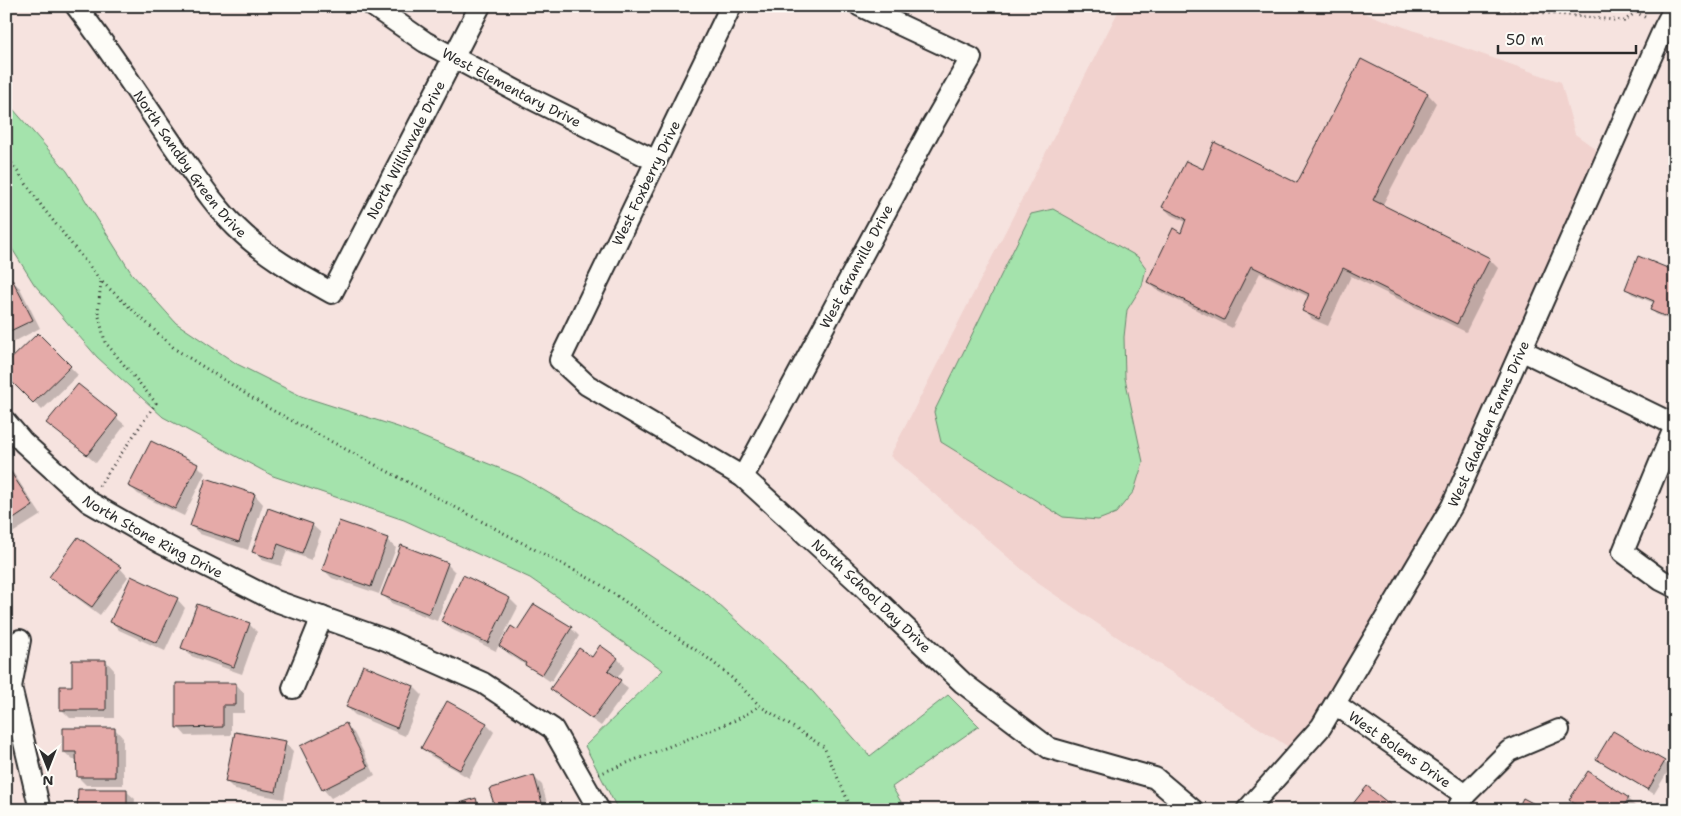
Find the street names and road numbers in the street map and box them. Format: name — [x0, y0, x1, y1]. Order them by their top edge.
street label: West Elementary Drive — [439, 44, 584, 131]
street label: North Williwvale Drive — [363, 78, 449, 222]
street label: North Sandby Green Drive — [130, 87, 251, 242]
street label: West Foxberry Drive — [608, 118, 684, 248]
street label: West Granville Drive — [815, 201, 897, 332]
street label: West Gladden Farms Drive — [1444, 338, 1533, 510]
street label: North Stone Ring Drive — [78, 491, 226, 582]
street label: North School Day Drive — [808, 535, 935, 657]
street label: West Bolens Drive — [1345, 707, 1455, 792]

